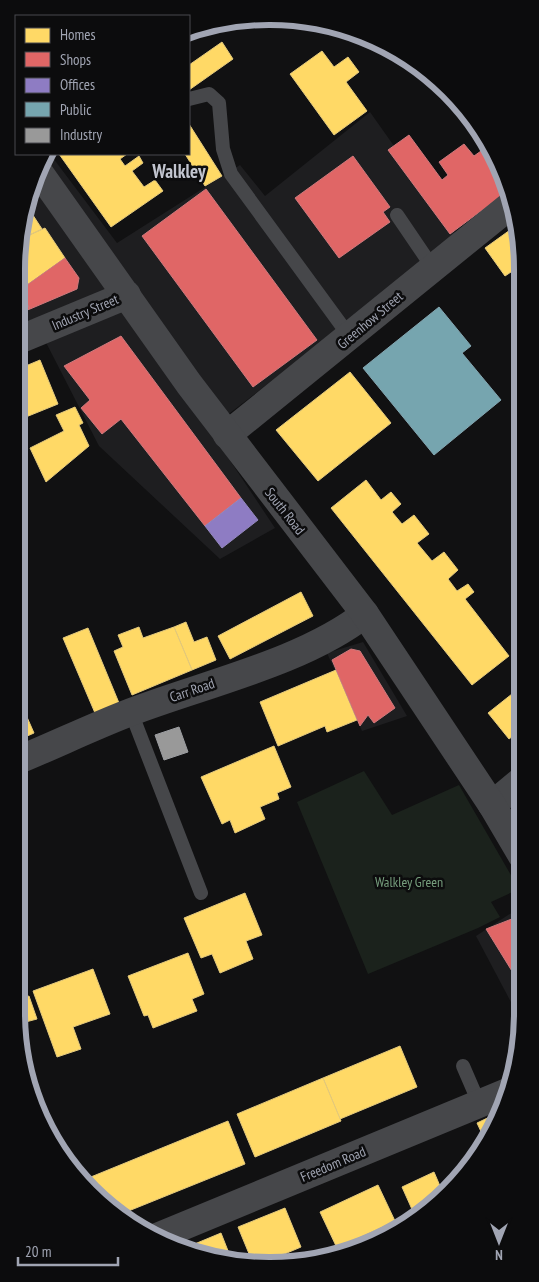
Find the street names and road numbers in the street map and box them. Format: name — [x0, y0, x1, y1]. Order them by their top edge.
street label: Greenhow Street — [333, 287, 407, 353]
street label: Industry Street — [49, 290, 121, 334]
street label: South Road — [261, 484, 309, 538]
street label: Carr Road — [167, 674, 217, 706]
street label: Freedom Road — [298, 1142, 368, 1186]

